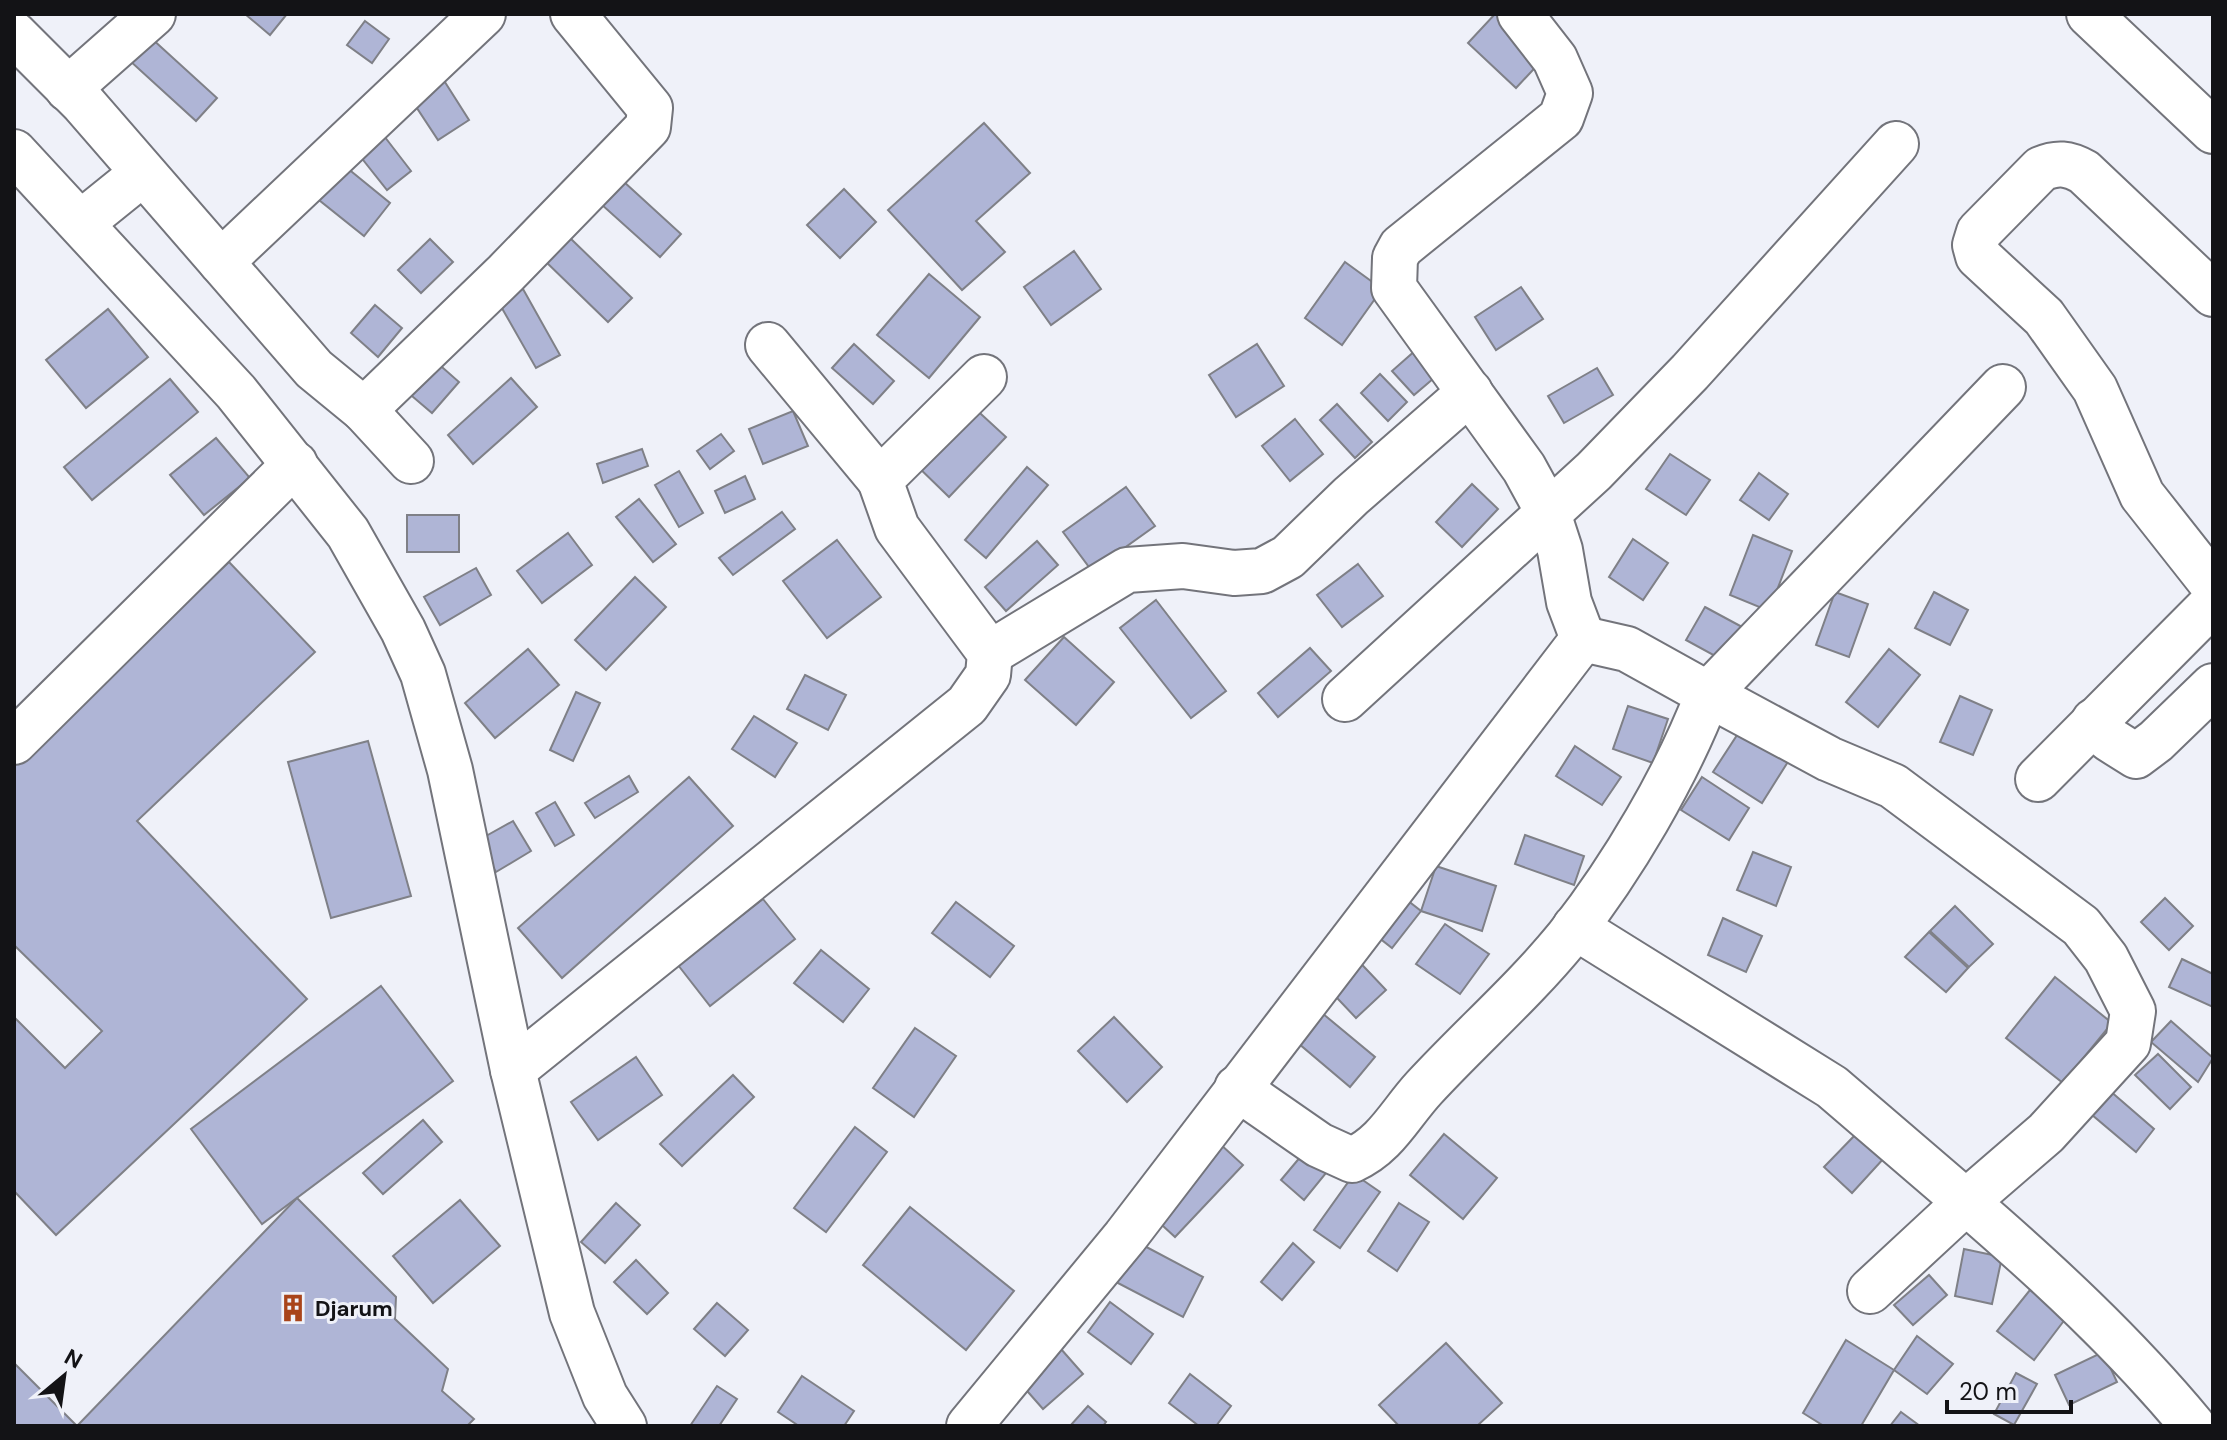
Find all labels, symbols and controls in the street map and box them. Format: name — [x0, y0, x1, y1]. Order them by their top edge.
building icon: Djarum — [278, 1293, 308, 1323]
place label: Djarum — [315, 1294, 393, 1323]
north arrow — [24, 1336, 104, 1416]
text: N — [59, 1342, 88, 1376]
scale bar — [1947, 1364, 2071, 1414]
text: 20 m — [1959, 1376, 2017, 1407]

